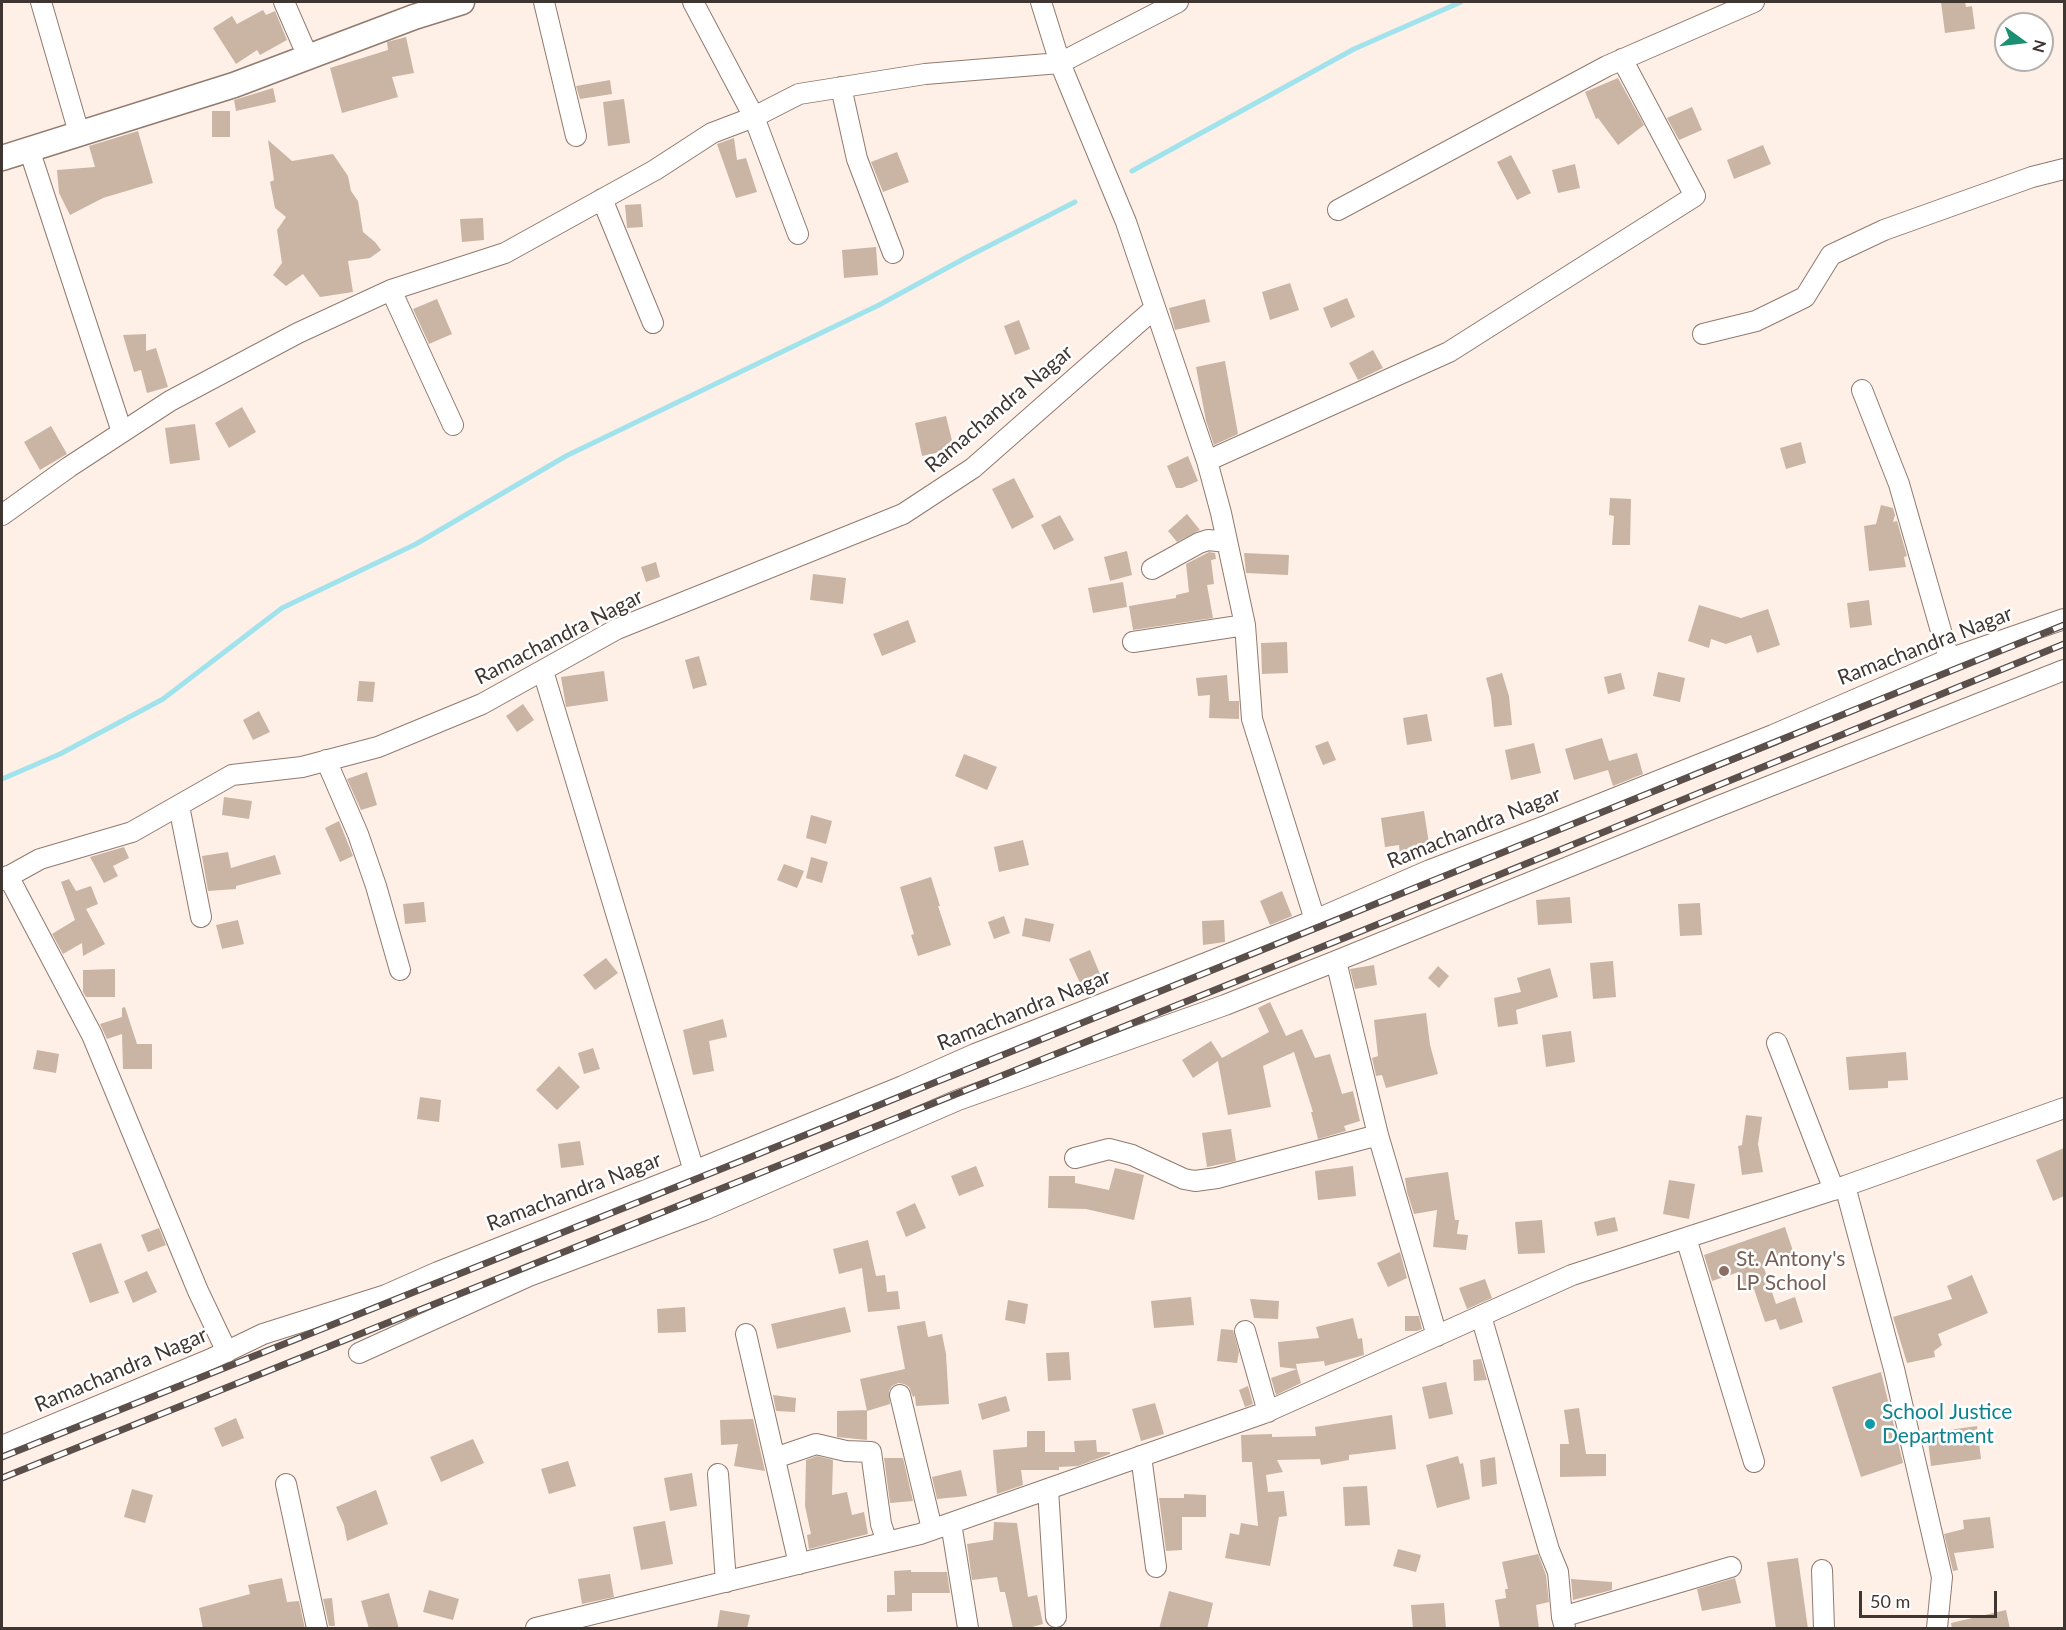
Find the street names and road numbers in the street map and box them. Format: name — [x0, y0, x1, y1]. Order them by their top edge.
street label: Ramachandra Nagar — [920, 340, 1078, 478]
street label: Ramachandra Nagar — [471, 584, 647, 690]
street label: Ramachandra Nagar — [1834, 601, 2016, 691]
street label: Ramachandra Nagar — [1383, 782, 1565, 874]
street label: Ramachandra Nagar — [933, 964, 1115, 1056]
street label: Ramachandra Nagar — [483, 1147, 665, 1237]
street label: Ramachandra Nagar — [31, 1322, 211, 1418]

